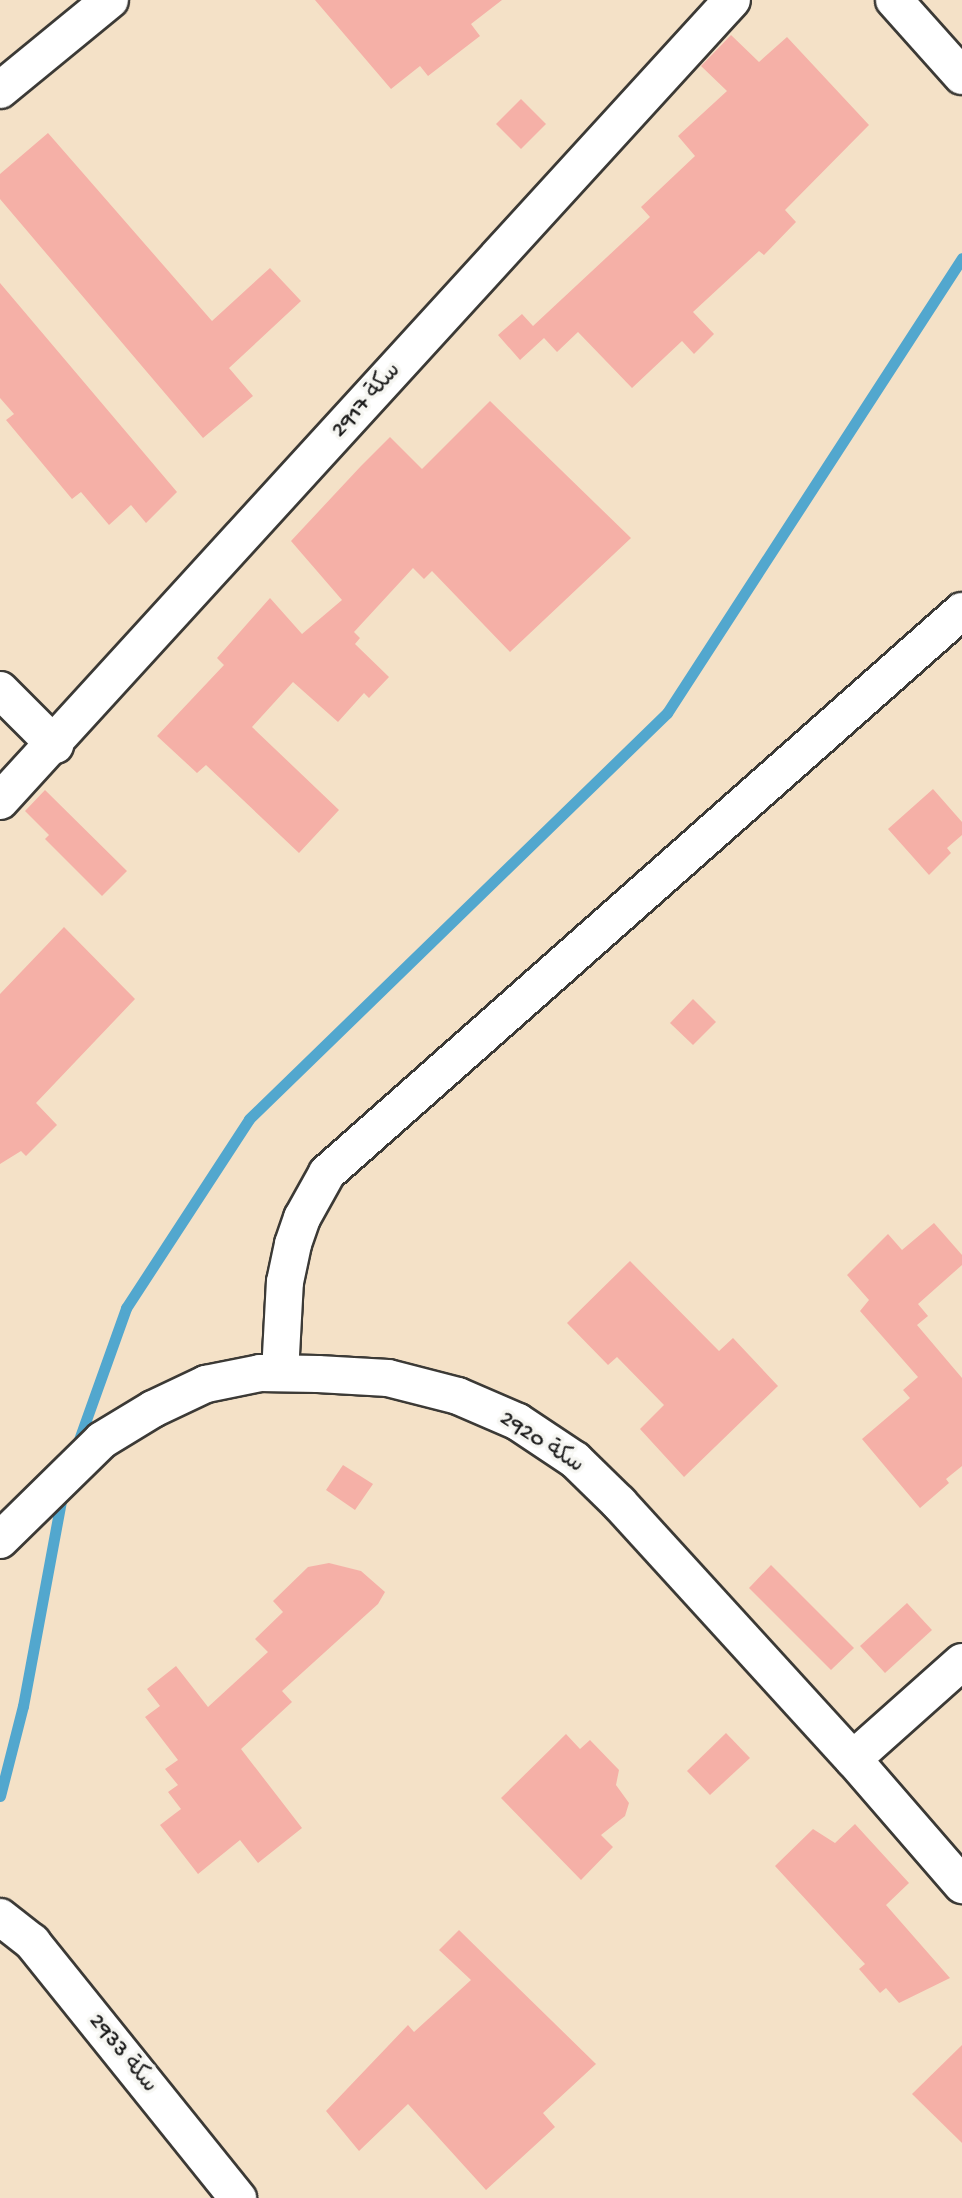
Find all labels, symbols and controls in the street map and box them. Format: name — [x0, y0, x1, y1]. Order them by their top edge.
street label: سكة 2917 — [326, 357, 408, 445]
street label: سكة 2920 — [493, 1405, 589, 1481]
street label: سكة 2933 — [81, 2008, 163, 2100]

